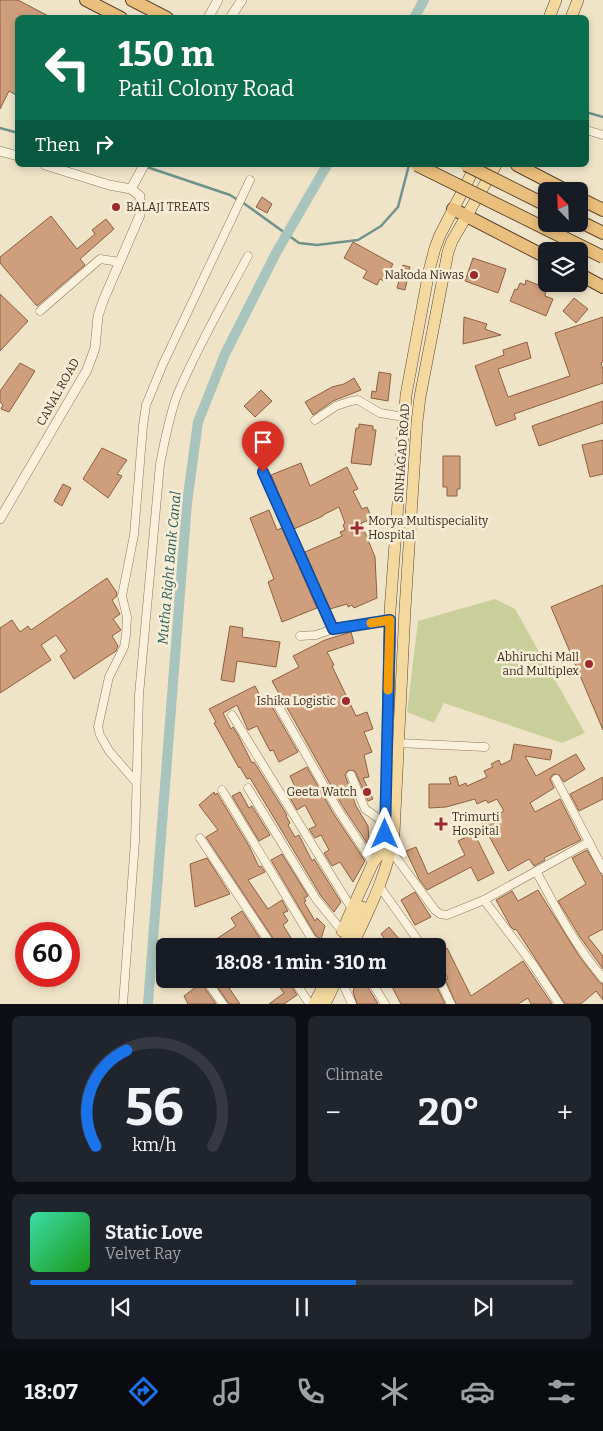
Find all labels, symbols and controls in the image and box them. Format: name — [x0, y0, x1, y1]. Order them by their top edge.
text: 150 m — [118, 33, 214, 75]
icon: left — [35, 35, 100, 100]
text: Patil Colony Road — [118, 75, 294, 102]
icon: right — [90, 130, 118, 158]
text: Then — [35, 133, 80, 156]
north arrow — [538, 182, 588, 232]
map controls — [538, 182, 588, 292]
place label: BALAJI TREATS — [126, 200, 210, 214]
marker: BALAJI TREATS — [110, 201, 122, 213]
button: layers — [538, 242, 588, 292]
place label: Nakoda Niwas — [384, 268, 464, 282]
marker: Nakoda Niwas — [468, 269, 480, 281]
street label: CANAL ROAD — [34, 356, 82, 428]
street label: SINHAGAD ROAD — [392, 403, 412, 503]
pin — [242, 421, 284, 472]
icon: arrive — [249, 428, 277, 456]
water label: Mutha Right Bank Canal — [154, 491, 185, 645]
place label: Morya Multispeciality Hospital — [368, 514, 489, 542]
marker: Morya Multispeciality Hospital — [350, 521, 364, 535]
place label: Abhiruchi Mall and Multiplex — [497, 650, 580, 678]
marker: Abhiruchi Mall and Multiplex — [583, 658, 595, 670]
place label: Ishika Logistic — [256, 694, 336, 708]
marker: Ishika Logistic — [340, 695, 352, 707]
place label: Geeta Watch — [286, 785, 358, 799]
marker: Geeta Watch — [361, 786, 373, 798]
position arrow — [358, 807, 410, 859]
place label: Trimurti Hospital — [452, 810, 500, 838]
marker: Trimurti Hospital — [434, 817, 448, 831]
speed limit sign: 60 — [15, 922, 80, 987]
text: 18:08 · 1 min · 310 m — [216, 951, 386, 974]
text: Climate — [326, 1065, 383, 1084]
text: 56 — [124, 1076, 183, 1139]
text: 20° — [418, 1089, 480, 1135]
text: − — [326, 1096, 341, 1129]
text: + — [557, 1096, 573, 1129]
text: km/h — [132, 1134, 176, 1156]
text: Static Love — [105, 1221, 203, 1244]
text: Velvet Ray — [105, 1244, 181, 1263]
icon: previous — [107, 1293, 135, 1321]
icon: pause — [288, 1293, 316, 1321]
icon: next — [469, 1293, 497, 1321]
icon: directions — [126, 1374, 161, 1409]
icon: music — [210, 1374, 245, 1409]
icon: phone — [293, 1374, 328, 1409]
icon: climate — [377, 1374, 412, 1409]
icon: car — [460, 1374, 495, 1409]
icon: filters — [544, 1374, 579, 1409]
text: 18:07 — [24, 1378, 78, 1405]

